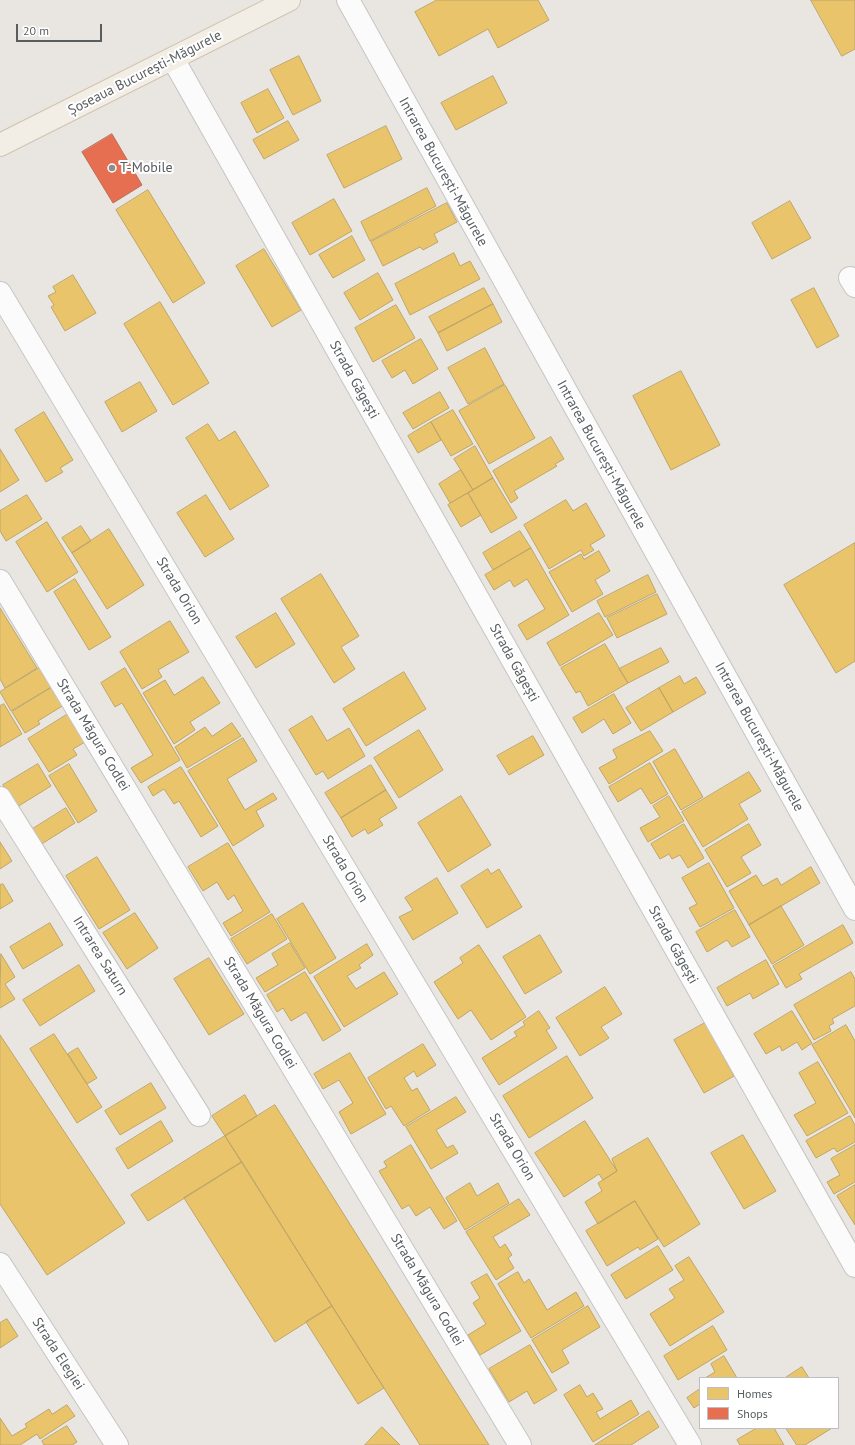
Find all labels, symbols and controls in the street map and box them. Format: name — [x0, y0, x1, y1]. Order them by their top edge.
scale bar — [18, 16, 104, 42]
text: 20 m — [23, 23, 49, 38]
street label: Șoseaua București-Măgurele — [65, 27, 225, 119]
street label: Intrarea București-Măgurele — [395, 95, 491, 249]
place label: T-Mobile — [120, 160, 173, 176]
marker: T-Mobile — [107, 163, 117, 173]
street label: Strada Găgești — [326, 338, 382, 422]
street label: Intrarea București-Măgurele — [553, 378, 649, 532]
street label: Strada Orion — [152, 554, 206, 628]
street label: Strada Găgești — [486, 621, 542, 705]
street label: Intrarea București-Măgurele — [711, 660, 807, 814]
street label: Strada Măgura Codlei — [53, 676, 133, 794]
street label: Strada Orion — [318, 832, 372, 906]
street label: Strada Găgești — [645, 903, 701, 987]
street label: Intrarea Saturn — [69, 913, 131, 999]
street label: Strada Măgura Codlei — [220, 954, 300, 1072]
street label: Strada Orion — [485, 1110, 539, 1184]
street label: Strada Măgura Codlei — [387, 1231, 467, 1349]
street label: Strada Elegiei — [28, 1315, 88, 1393]
legend — [699, 1377, 839, 1429]
text: Homes — [737, 1386, 772, 1401]
text: Shops — [737, 1406, 768, 1421]

